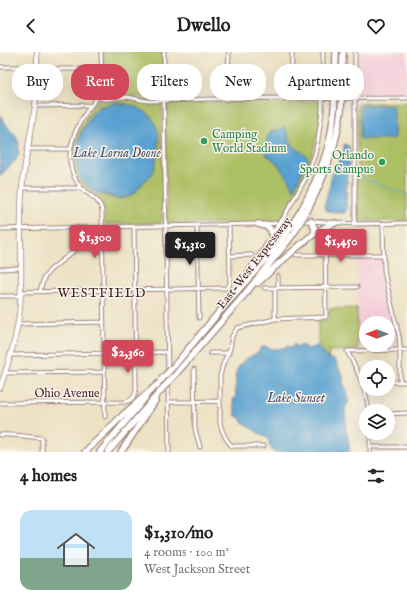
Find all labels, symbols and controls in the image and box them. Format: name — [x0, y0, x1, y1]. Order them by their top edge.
icon: back — [20, 15, 42, 37]
text: Dwello — [177, 15, 230, 38]
icon: heart — [365, 15, 387, 37]
chip: Buy — [12, 64, 63, 100]
chip: Rent — [71, 64, 129, 100]
chip: Filters — [137, 64, 202, 100]
chip: New — [210, 64, 266, 100]
chip: Apartment — [274, 64, 364, 100]
place label: Camping World Stadium — [212, 127, 286, 156]
marker: Camping World Stadium — [199, 136, 209, 146]
water label: Lake Lorna Doone — [72, 145, 162, 162]
place label: Orlando Sports Campus — [300, 148, 375, 178]
marker: Orlando Sports Campus — [377, 157, 387, 167]
street label: East-West Expressway — [214, 214, 296, 313]
pin: $1,300 — [62, 225, 128, 259]
text: $1,300 — [78, 229, 112, 246]
pin: $1,450 — [308, 229, 374, 263]
pin: $1,310 — [157, 232, 223, 266]
text: $1,450 — [324, 233, 358, 250]
text: $1,310 — [174, 236, 206, 253]
district label: WESTFIELD — [57, 285, 147, 302]
north arrow — [359, 316, 395, 352]
map controls — [359, 316, 395, 440]
pin: $2,360 — [95, 340, 161, 374]
text: $2,360 — [111, 344, 145, 361]
button: locate — [359, 360, 395, 396]
street label: Ohio Avenue — [34, 386, 100, 401]
water label: Lake Sunset — [266, 390, 326, 407]
button: layers — [359, 404, 395, 440]
icon: filters — [365, 465, 387, 487]
text: 4 homes — [20, 466, 77, 487]
text: $1,310/mo — [144, 523, 213, 544]
icon: home — [52, 526, 100, 574]
text: 4 rooms · 100 m² — [144, 544, 229, 561]
text: West Jackson Street — [144, 561, 250, 578]

